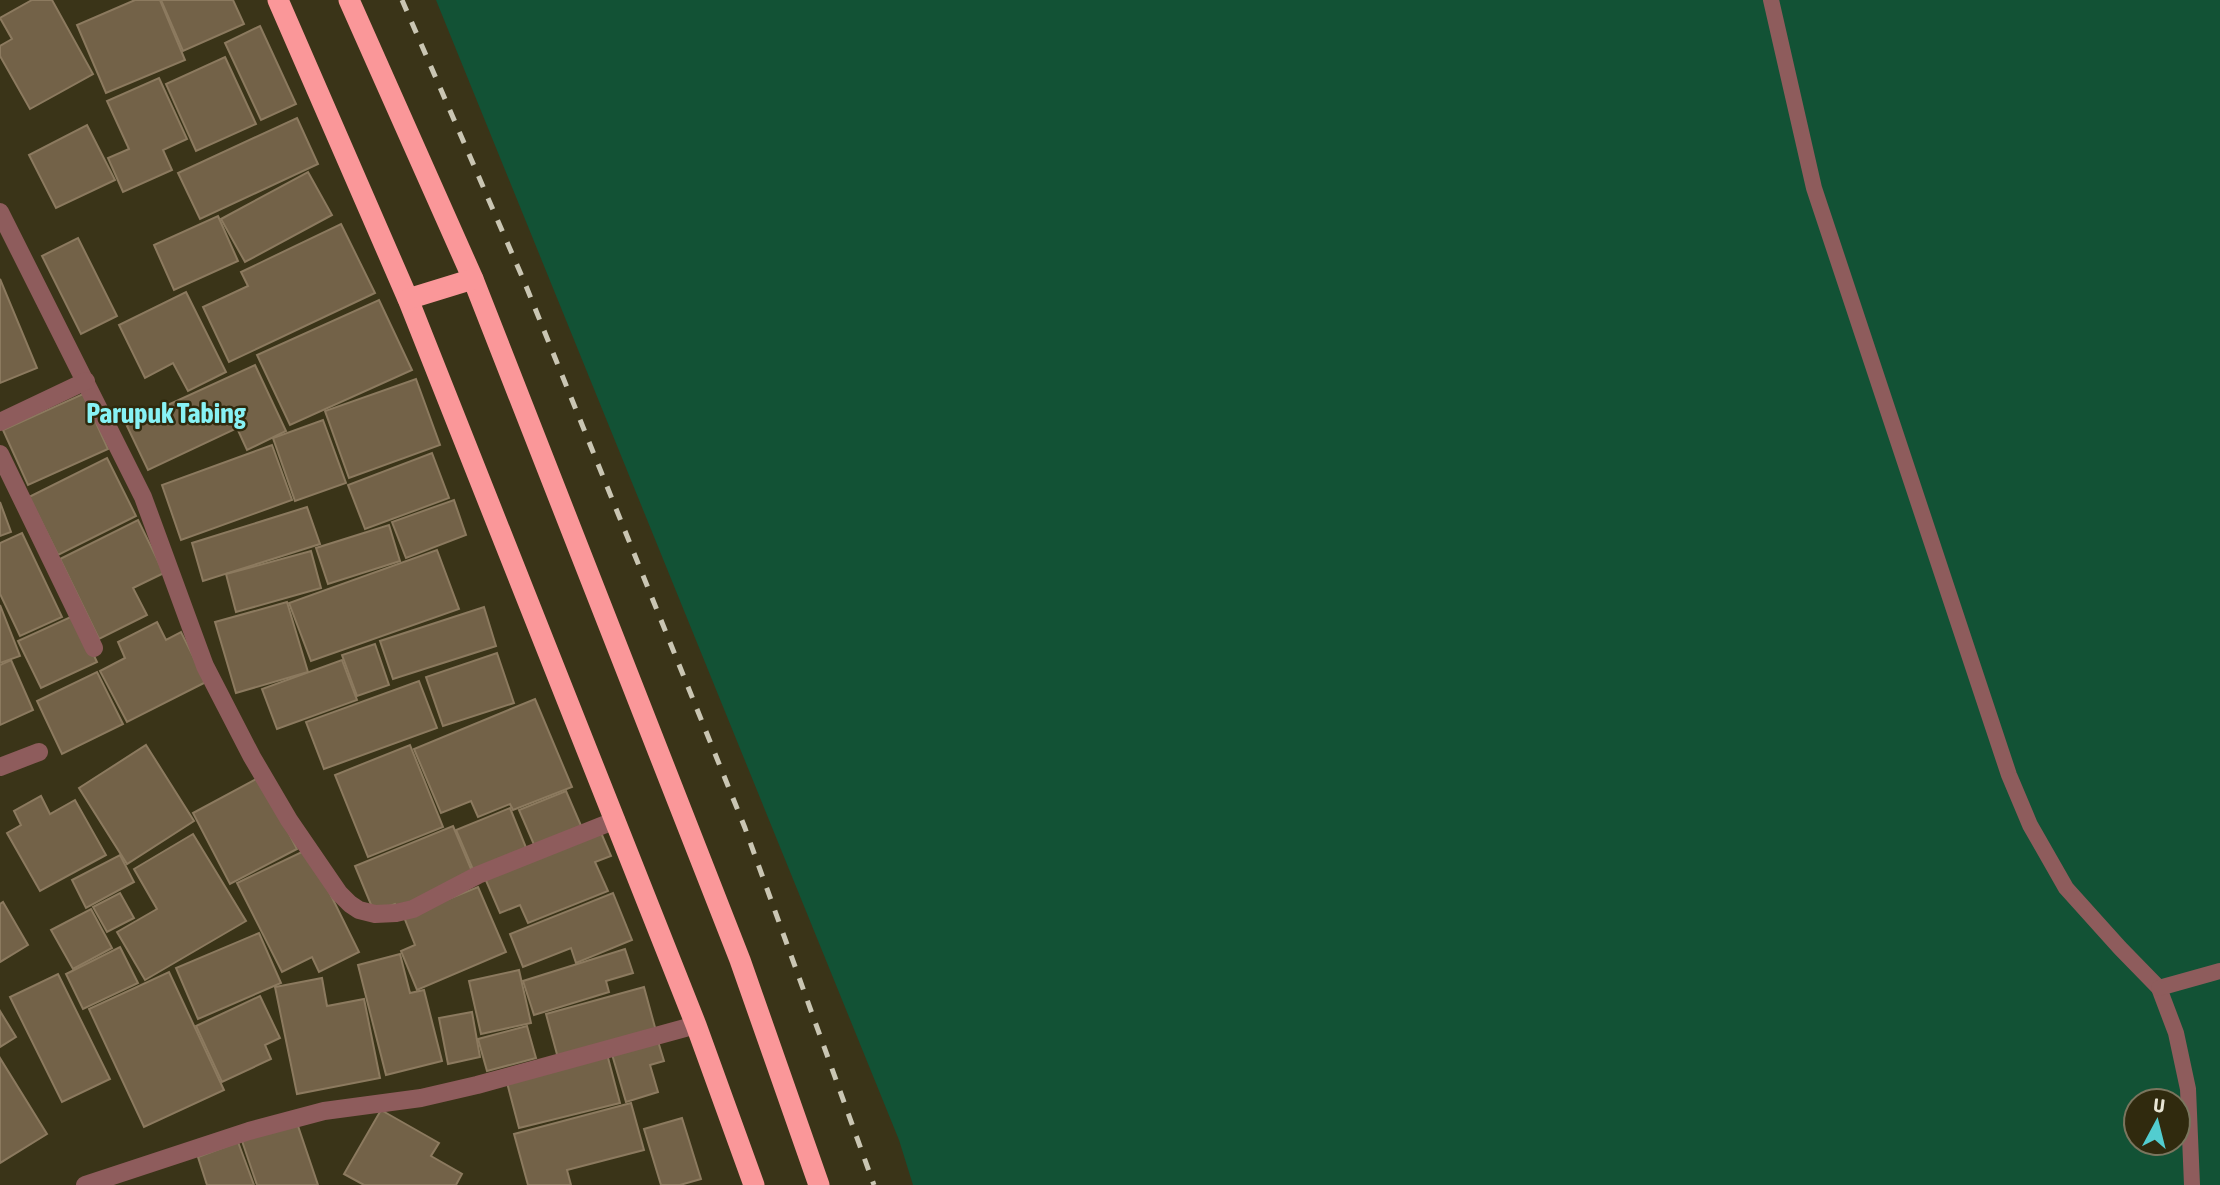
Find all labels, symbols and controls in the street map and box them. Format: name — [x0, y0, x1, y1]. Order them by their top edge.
district label: Parupuk Tabing — [86, 397, 247, 429]
north arrow — [2122, 1087, 2192, 1157]
text: U — [2152, 1094, 2166, 1117]

